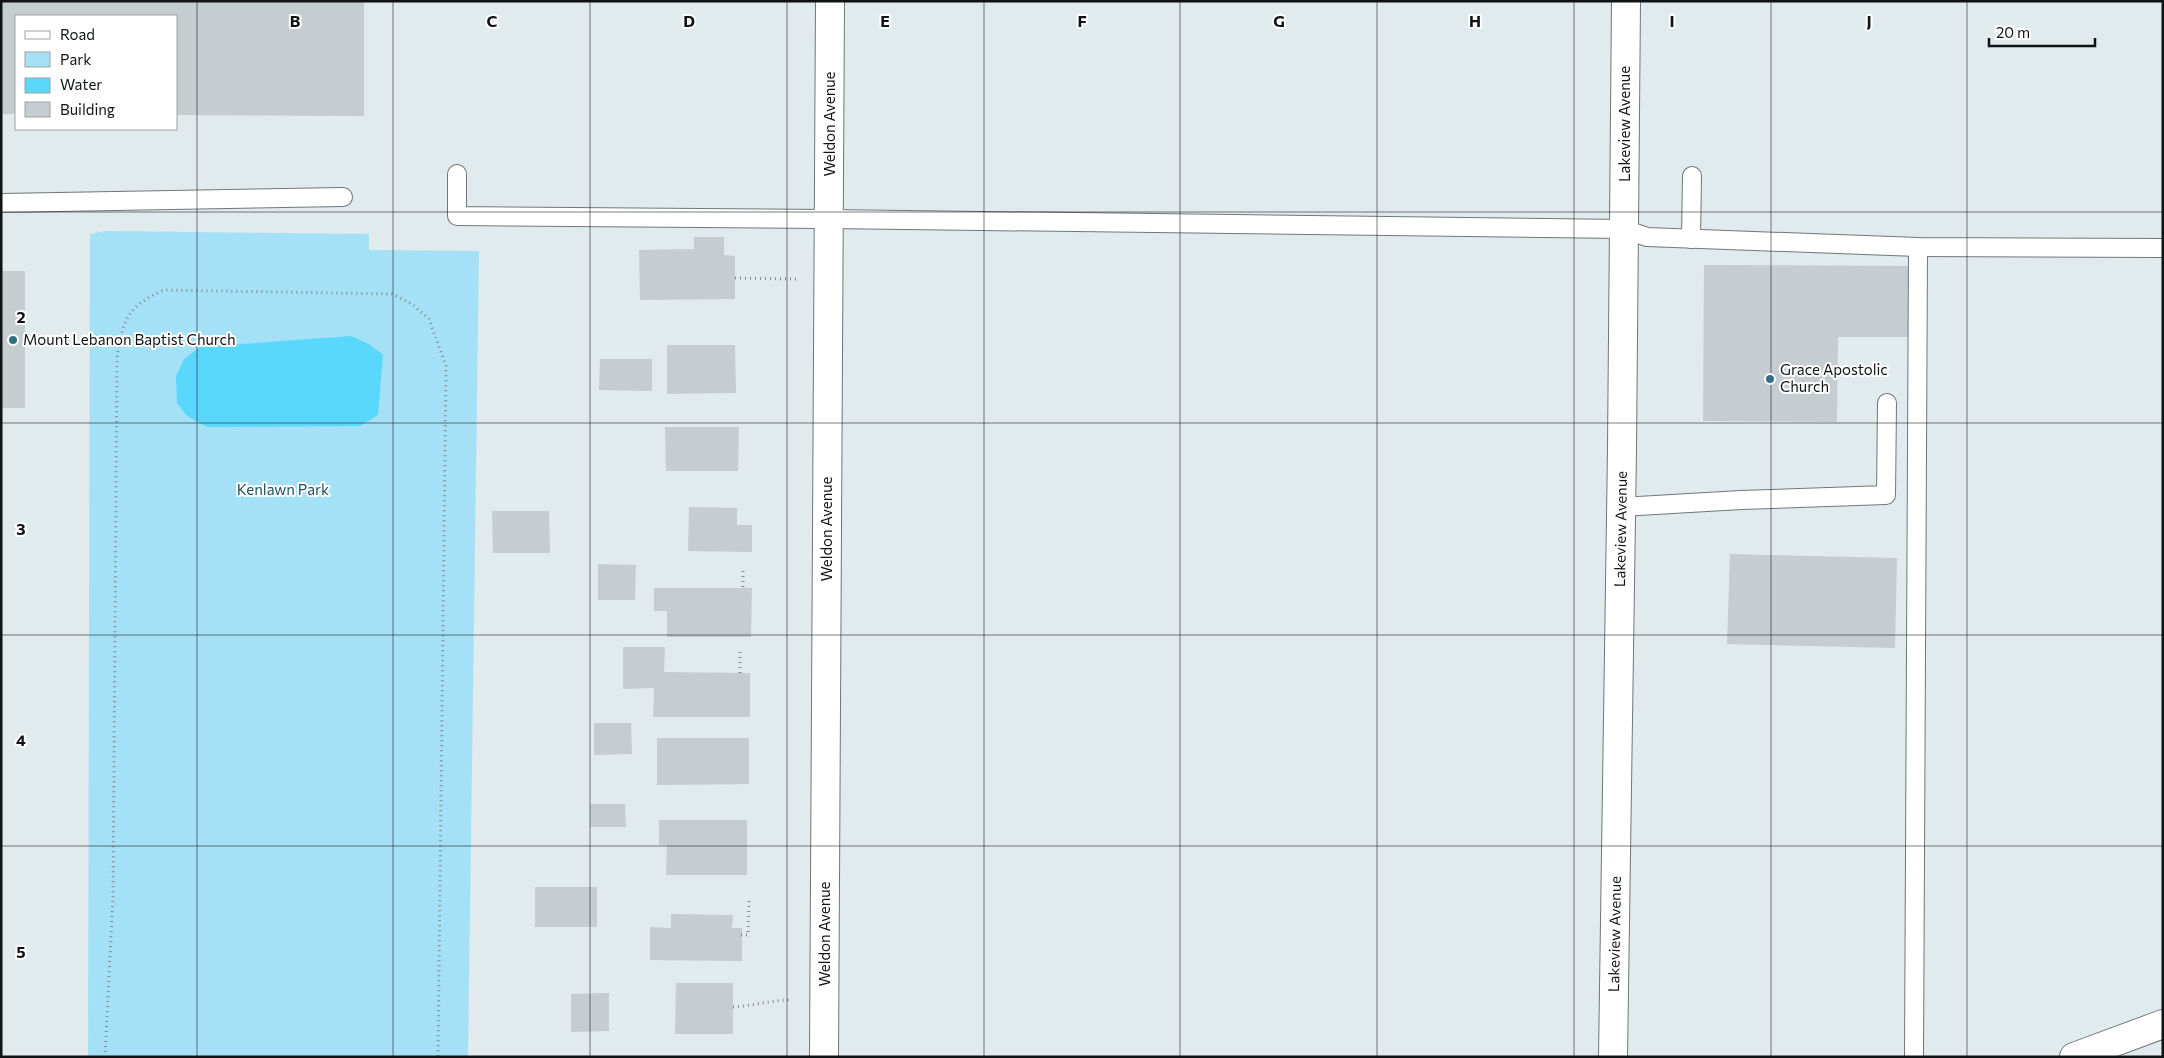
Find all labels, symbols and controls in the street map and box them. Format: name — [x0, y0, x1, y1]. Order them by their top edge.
text: B — [290, 11, 301, 30]
text: C — [487, 11, 498, 30]
text: D — [683, 11, 695, 30]
text: E — [880, 11, 890, 30]
text: F — [1077, 11, 1087, 30]
text: G — [1273, 11, 1285, 30]
text: H — [1469, 11, 1481, 30]
text: I — [1669, 11, 1675, 30]
text: J — [1866, 11, 1872, 30]
legend — [15, 15, 178, 130]
scale bar — [1989, 15, 2095, 47]
text: 20 m — [1996, 23, 2030, 41]
text: Road — [60, 25, 95, 43]
text: Park — [60, 50, 91, 68]
street label: Lakeview Avenue — [1615, 66, 1633, 182]
street label: Weldon Avenue — [820, 71, 838, 177]
text: Water — [60, 75, 102, 93]
text: Building — [60, 100, 115, 118]
text: 2 — [16, 307, 26, 326]
place label: Mount Lebanon Baptist Church — [23, 330, 236, 348]
marker: Mount Lebanon Baptist Church — [7, 334, 19, 346]
place label: Grace Apostolic Church — [1780, 360, 1888, 395]
marker: Grace Apostolic Church — [1764, 373, 1776, 385]
street label: Lakeview Avenue — [1610, 471, 1630, 587]
street label: Weldon Avenue — [817, 476, 835, 582]
park label: Kenlawn Park — [237, 480, 329, 498]
text: 3 — [16, 519, 26, 538]
text: 4 — [16, 730, 26, 749]
street label: Lakeview Avenue — [1604, 876, 1624, 992]
street label: Weldon Avenue — [815, 881, 833, 987]
text: 5 — [16, 942, 26, 961]

